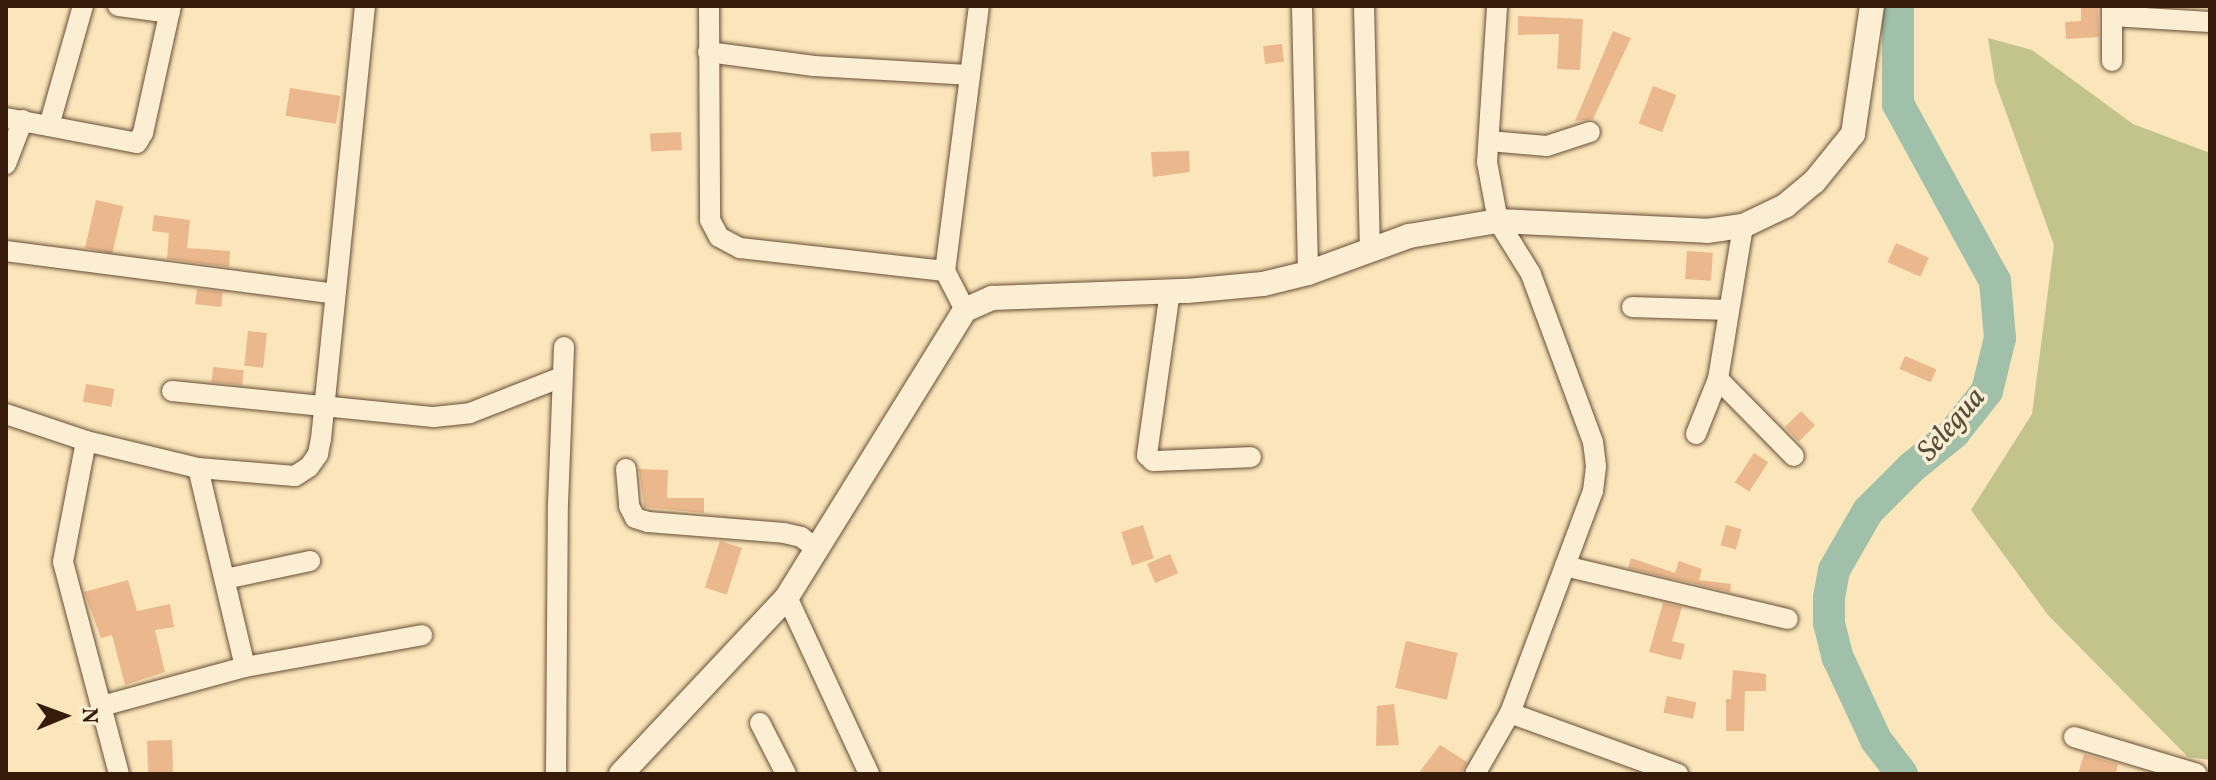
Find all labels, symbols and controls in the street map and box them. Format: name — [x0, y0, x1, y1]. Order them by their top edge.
water label: Selegua — [1910, 381, 1994, 469]
north arrow — [24, 676, 104, 756]
text: N — [73, 707, 104, 724]

